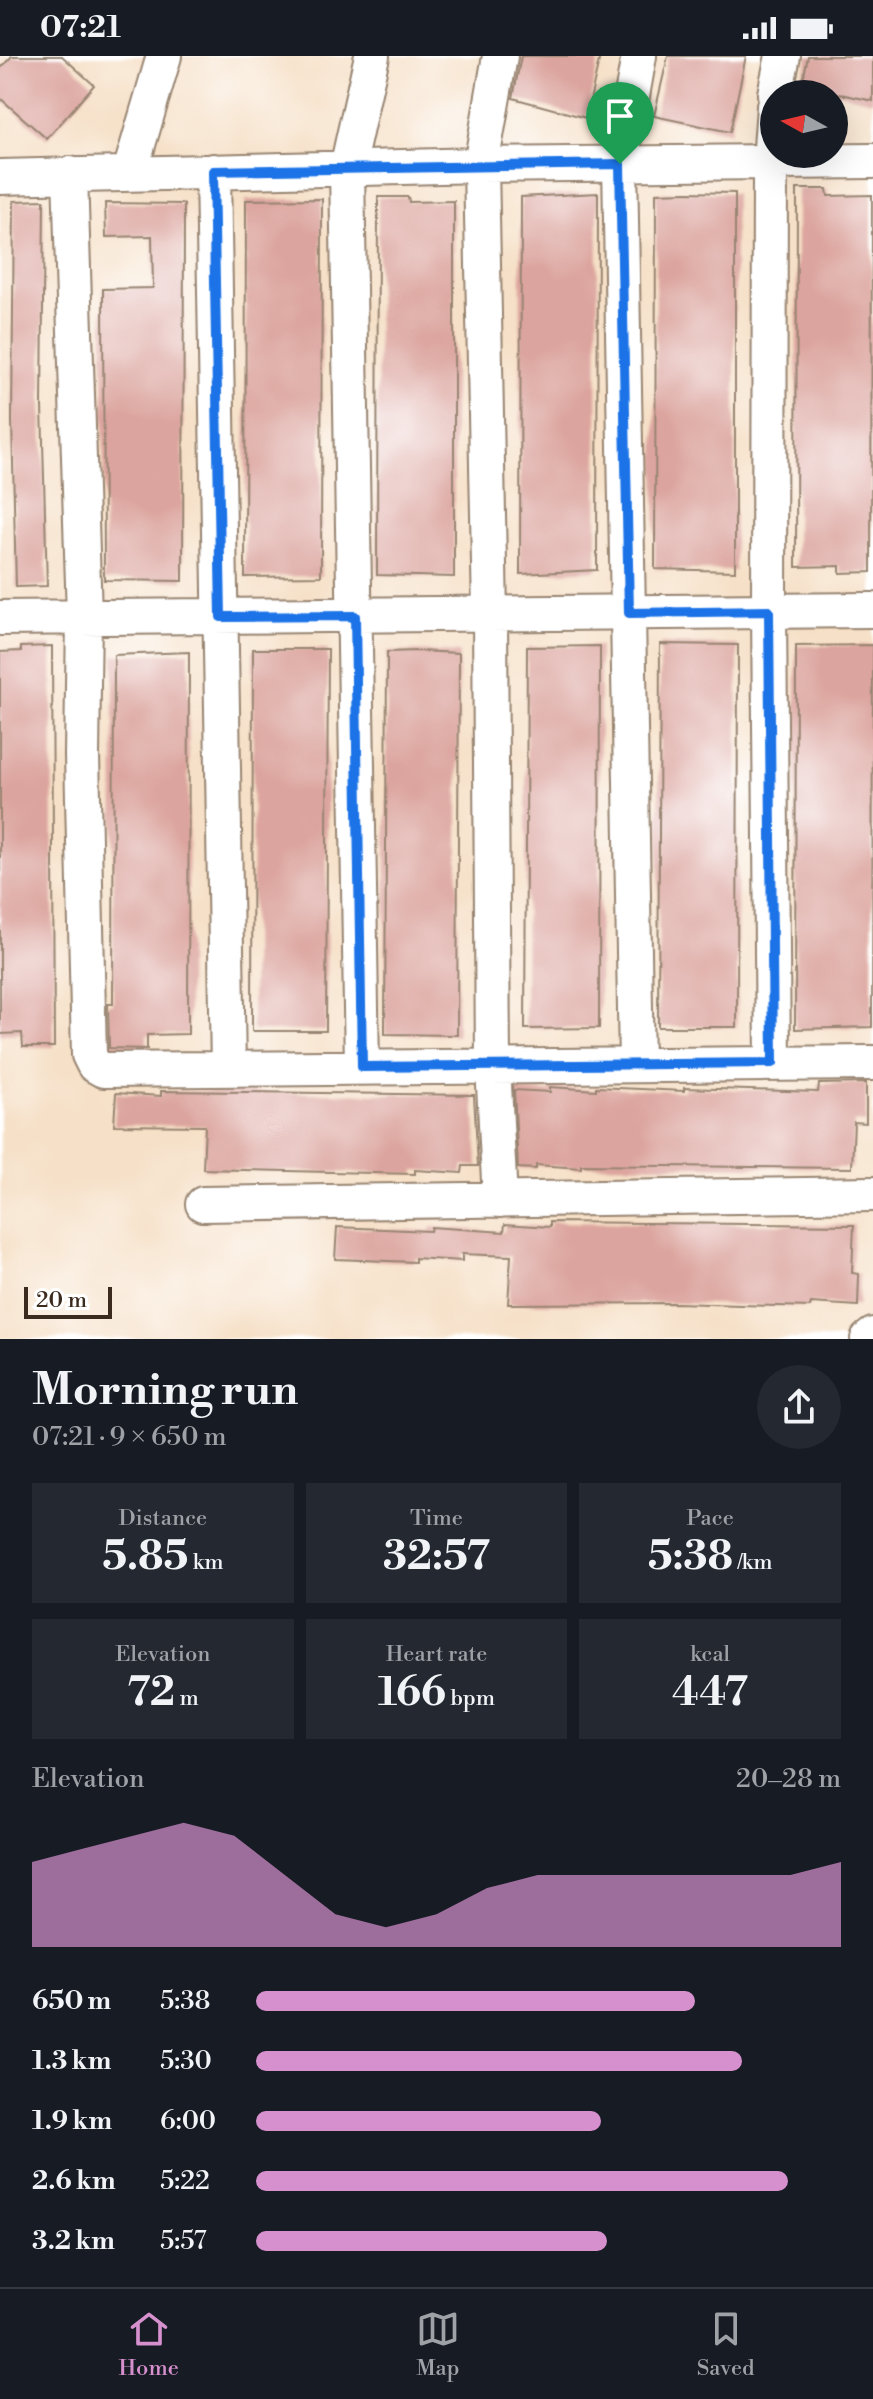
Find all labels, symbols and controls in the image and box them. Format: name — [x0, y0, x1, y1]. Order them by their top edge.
text: 07:21 — [40, 9, 121, 47]
north arrow — [760, 80, 848, 168]
map controls — [760, 80, 848, 168]
pin — [586, 82, 654, 164]
icon: arrive — [598, 94, 642, 138]
scale bar — [24, 1283, 112, 1319]
text: 20 m — [36, 1287, 87, 1314]
text: Morning run — [32, 1363, 298, 1418]
button: share — [757, 1365, 841, 1449]
text: 07:21 · 9 × 650 m — [32, 1421, 227, 1453]
text: Distance — [118, 1505, 207, 1532]
text: Time — [410, 1505, 463, 1532]
text: Pace — [687, 1505, 734, 1532]
text: 5.85 — [102, 1532, 188, 1582]
text: 32:57 — [383, 1532, 490, 1582]
text: 5:38 — [648, 1532, 733, 1582]
text: km — [188, 1549, 224, 1576]
text: /km — [733, 1549, 773, 1576]
text: Elevation — [115, 1641, 210, 1668]
text: Heart rate — [386, 1641, 487, 1668]
text: kcal — [690, 1641, 730, 1668]
text: 72 — [127, 1668, 175, 1718]
text: 166 — [378, 1668, 446, 1718]
text: 447 — [672, 1668, 748, 1718]
text: m — [175, 1685, 199, 1712]
text: bpm — [446, 1685, 495, 1712]
text: Elevation — [32, 1763, 145, 1795]
text: 20–28 m — [736, 1763, 841, 1795]
text: 650 m — [32, 1985, 111, 2017]
text: 5:38 — [160, 1985, 211, 2017]
text: 1.3 km — [32, 2045, 111, 2077]
text: 5:30 — [160, 2045, 212, 2077]
text: 1.9 km — [32, 2105, 112, 2137]
text: 6:00 — [160, 2105, 216, 2137]
text: 2.6 km — [32, 2165, 116, 2197]
text: 5:22 — [160, 2165, 210, 2197]
text: 3.2 km — [32, 2225, 115, 2257]
text: 5:57 — [160, 2225, 207, 2257]
tab: Home — [118, 2307, 179, 2382]
tab: Map — [416, 2307, 460, 2382]
tab: Saved — [697, 2307, 755, 2382]

